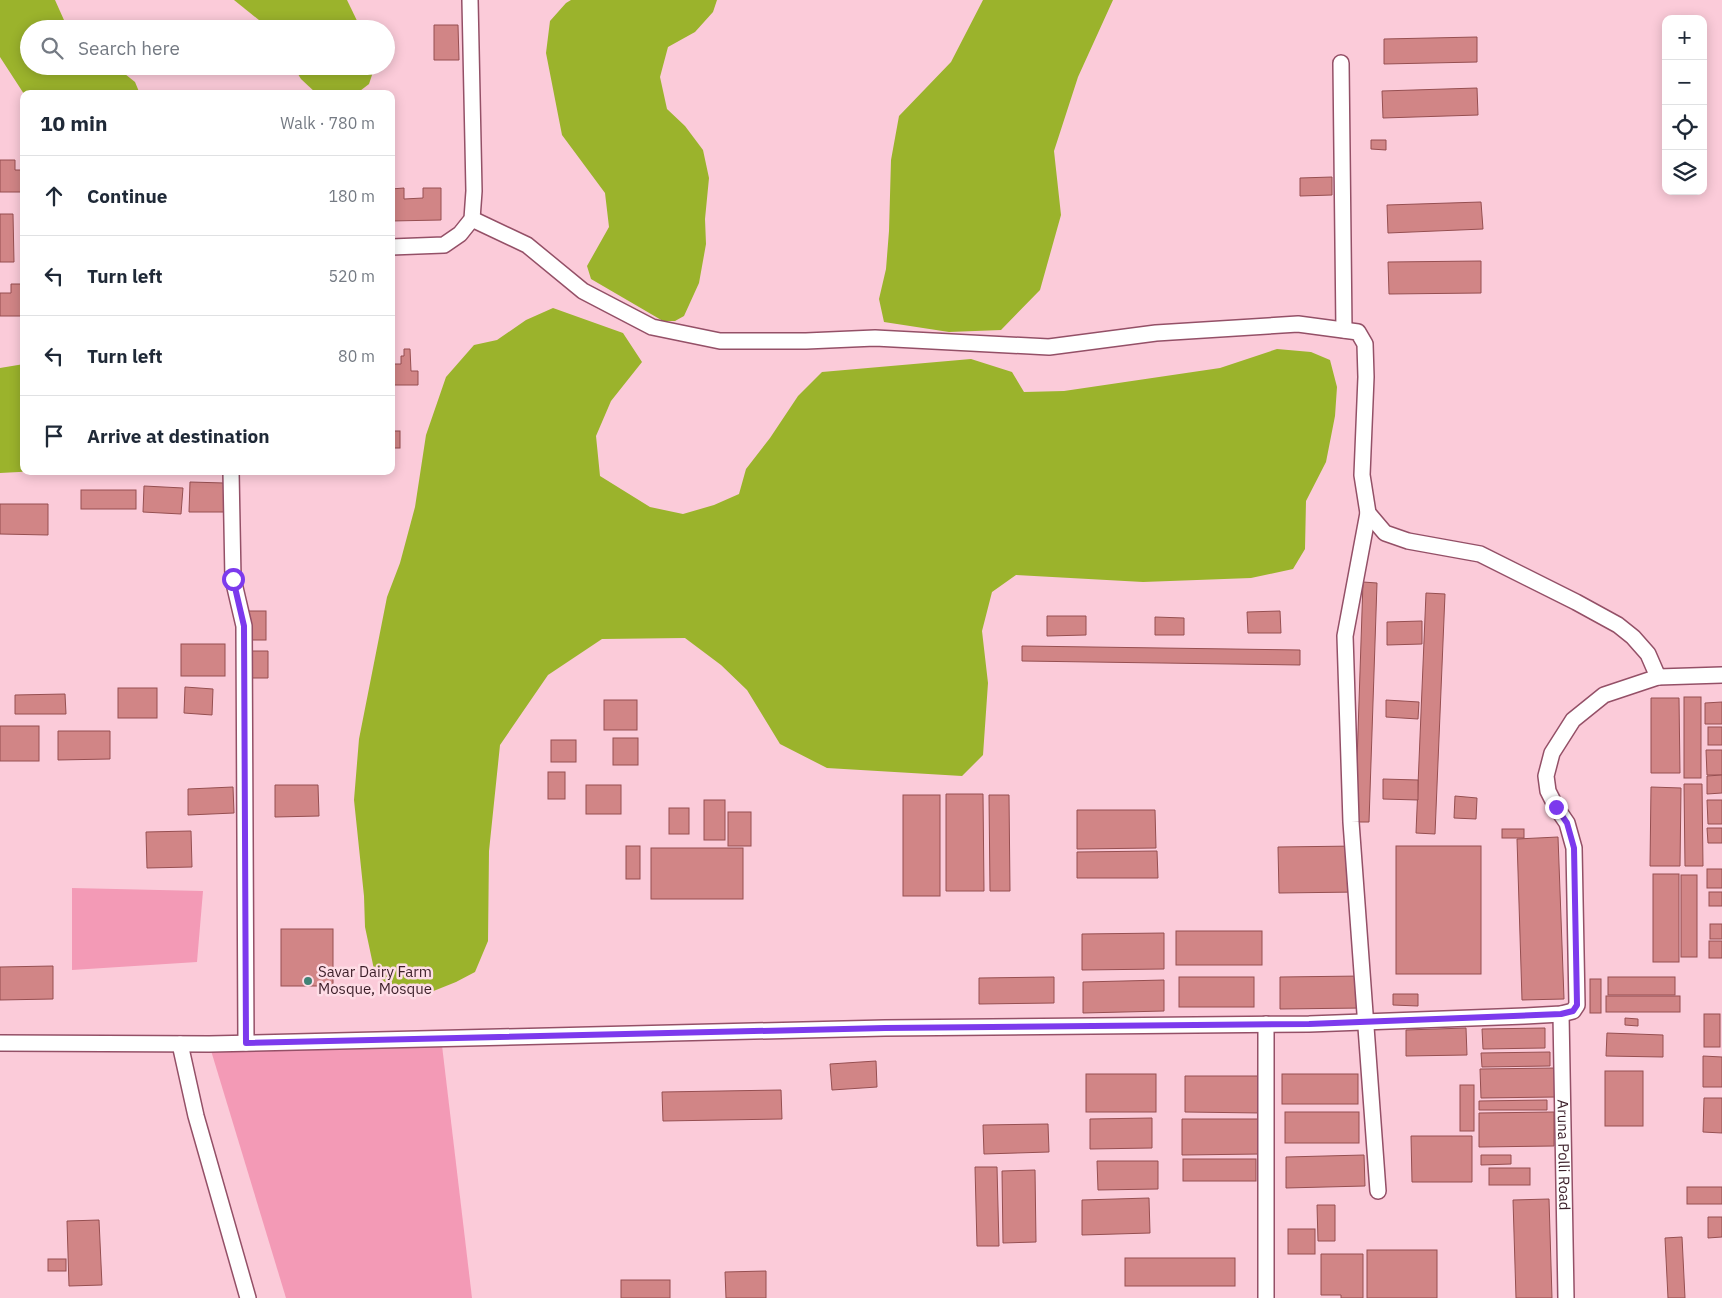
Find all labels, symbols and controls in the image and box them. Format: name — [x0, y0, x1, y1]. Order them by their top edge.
map controls — [1662, 15, 1707, 195]
button: + — [1662, 15, 1707, 60]
search box — [20, 20, 395, 75]
icon: search — [38, 34, 66, 62]
text: Search here — [78, 36, 180, 60]
button: − — [1662, 60, 1707, 105]
button: locate — [1662, 105, 1707, 150]
text: 10 min — [40, 109, 107, 137]
text: Walk · 780 m — [280, 113, 375, 133]
button: layers — [1662, 150, 1707, 195]
icon: ahead — [40, 182, 68, 210]
text: Continue — [87, 184, 167, 208]
text: 180 m — [328, 186, 375, 206]
icon: left — [40, 262, 68, 290]
text: Turn left — [87, 264, 163, 288]
text: 520 m — [328, 266, 375, 286]
icon: left — [40, 342, 68, 370]
text: Turn left — [87, 344, 163, 368]
text: 80 m — [338, 346, 375, 366]
icon: arrive — [40, 422, 68, 450]
text: Arrive at destination — [87, 424, 270, 448]
route start — [222, 568, 245, 591]
route end — [1545, 796, 1568, 819]
place label: Savar Dairy Farm Mosque, Mosque — [318, 962, 432, 998]
marker: Savar Dairy Farm Mosque, Mosque — [302, 975, 314, 987]
street label: Aruna Polli Road — [1554, 1099, 1574, 1211]

